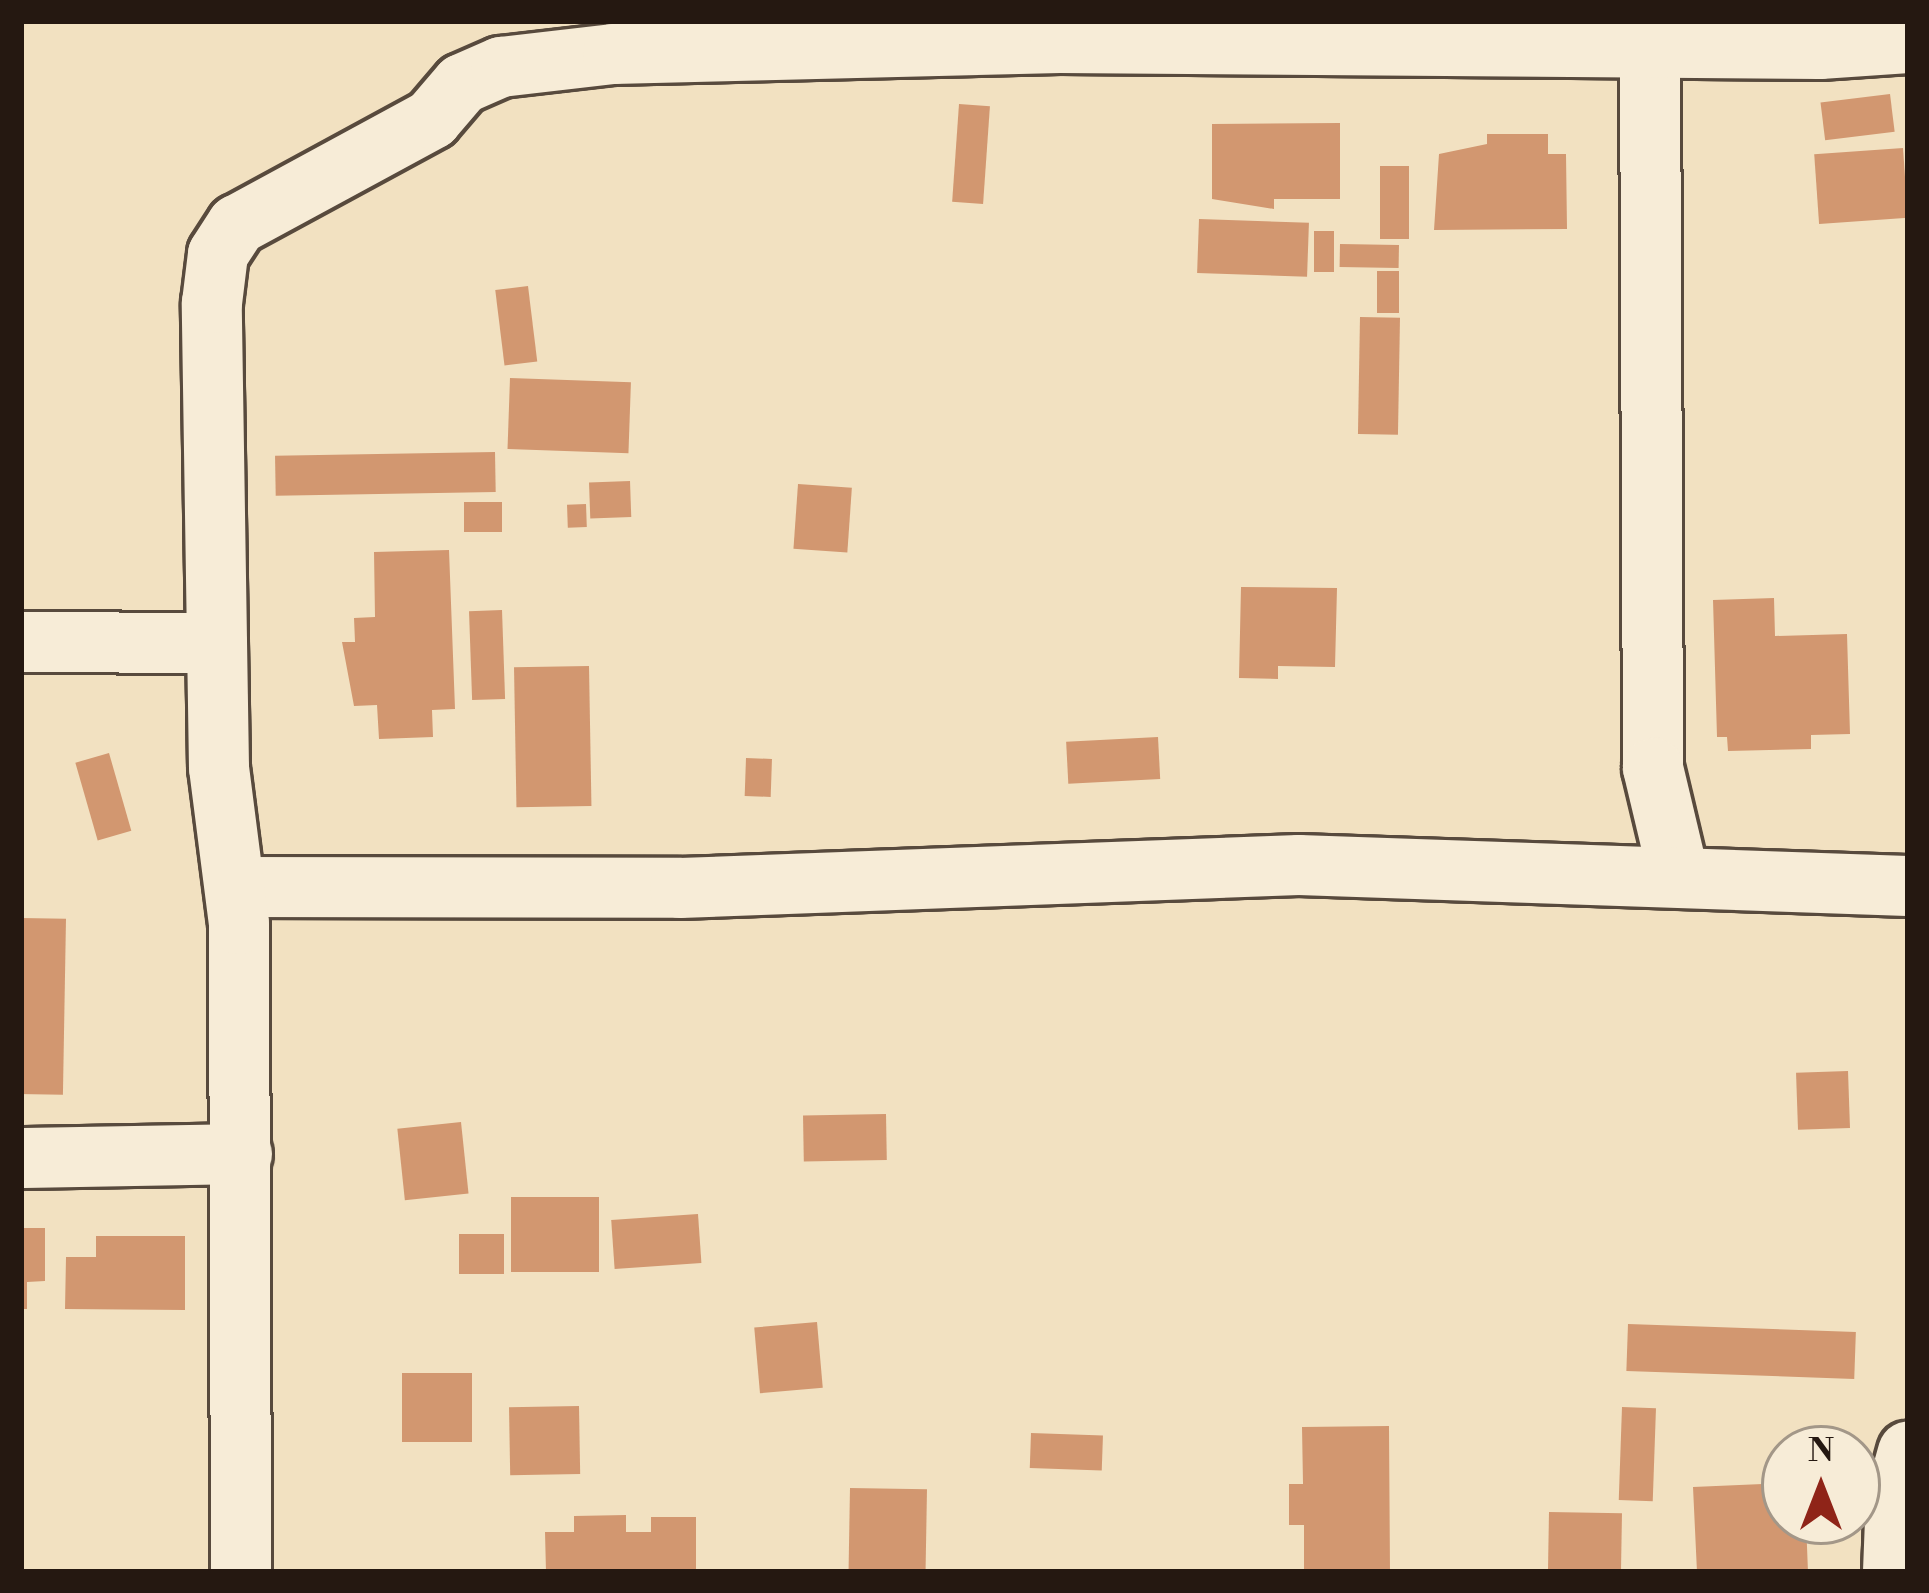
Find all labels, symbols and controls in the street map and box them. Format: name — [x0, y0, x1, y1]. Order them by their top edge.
north arrow — [1761, 1425, 1881, 1545]
text: N — [1808, 1431, 1834, 1472]

